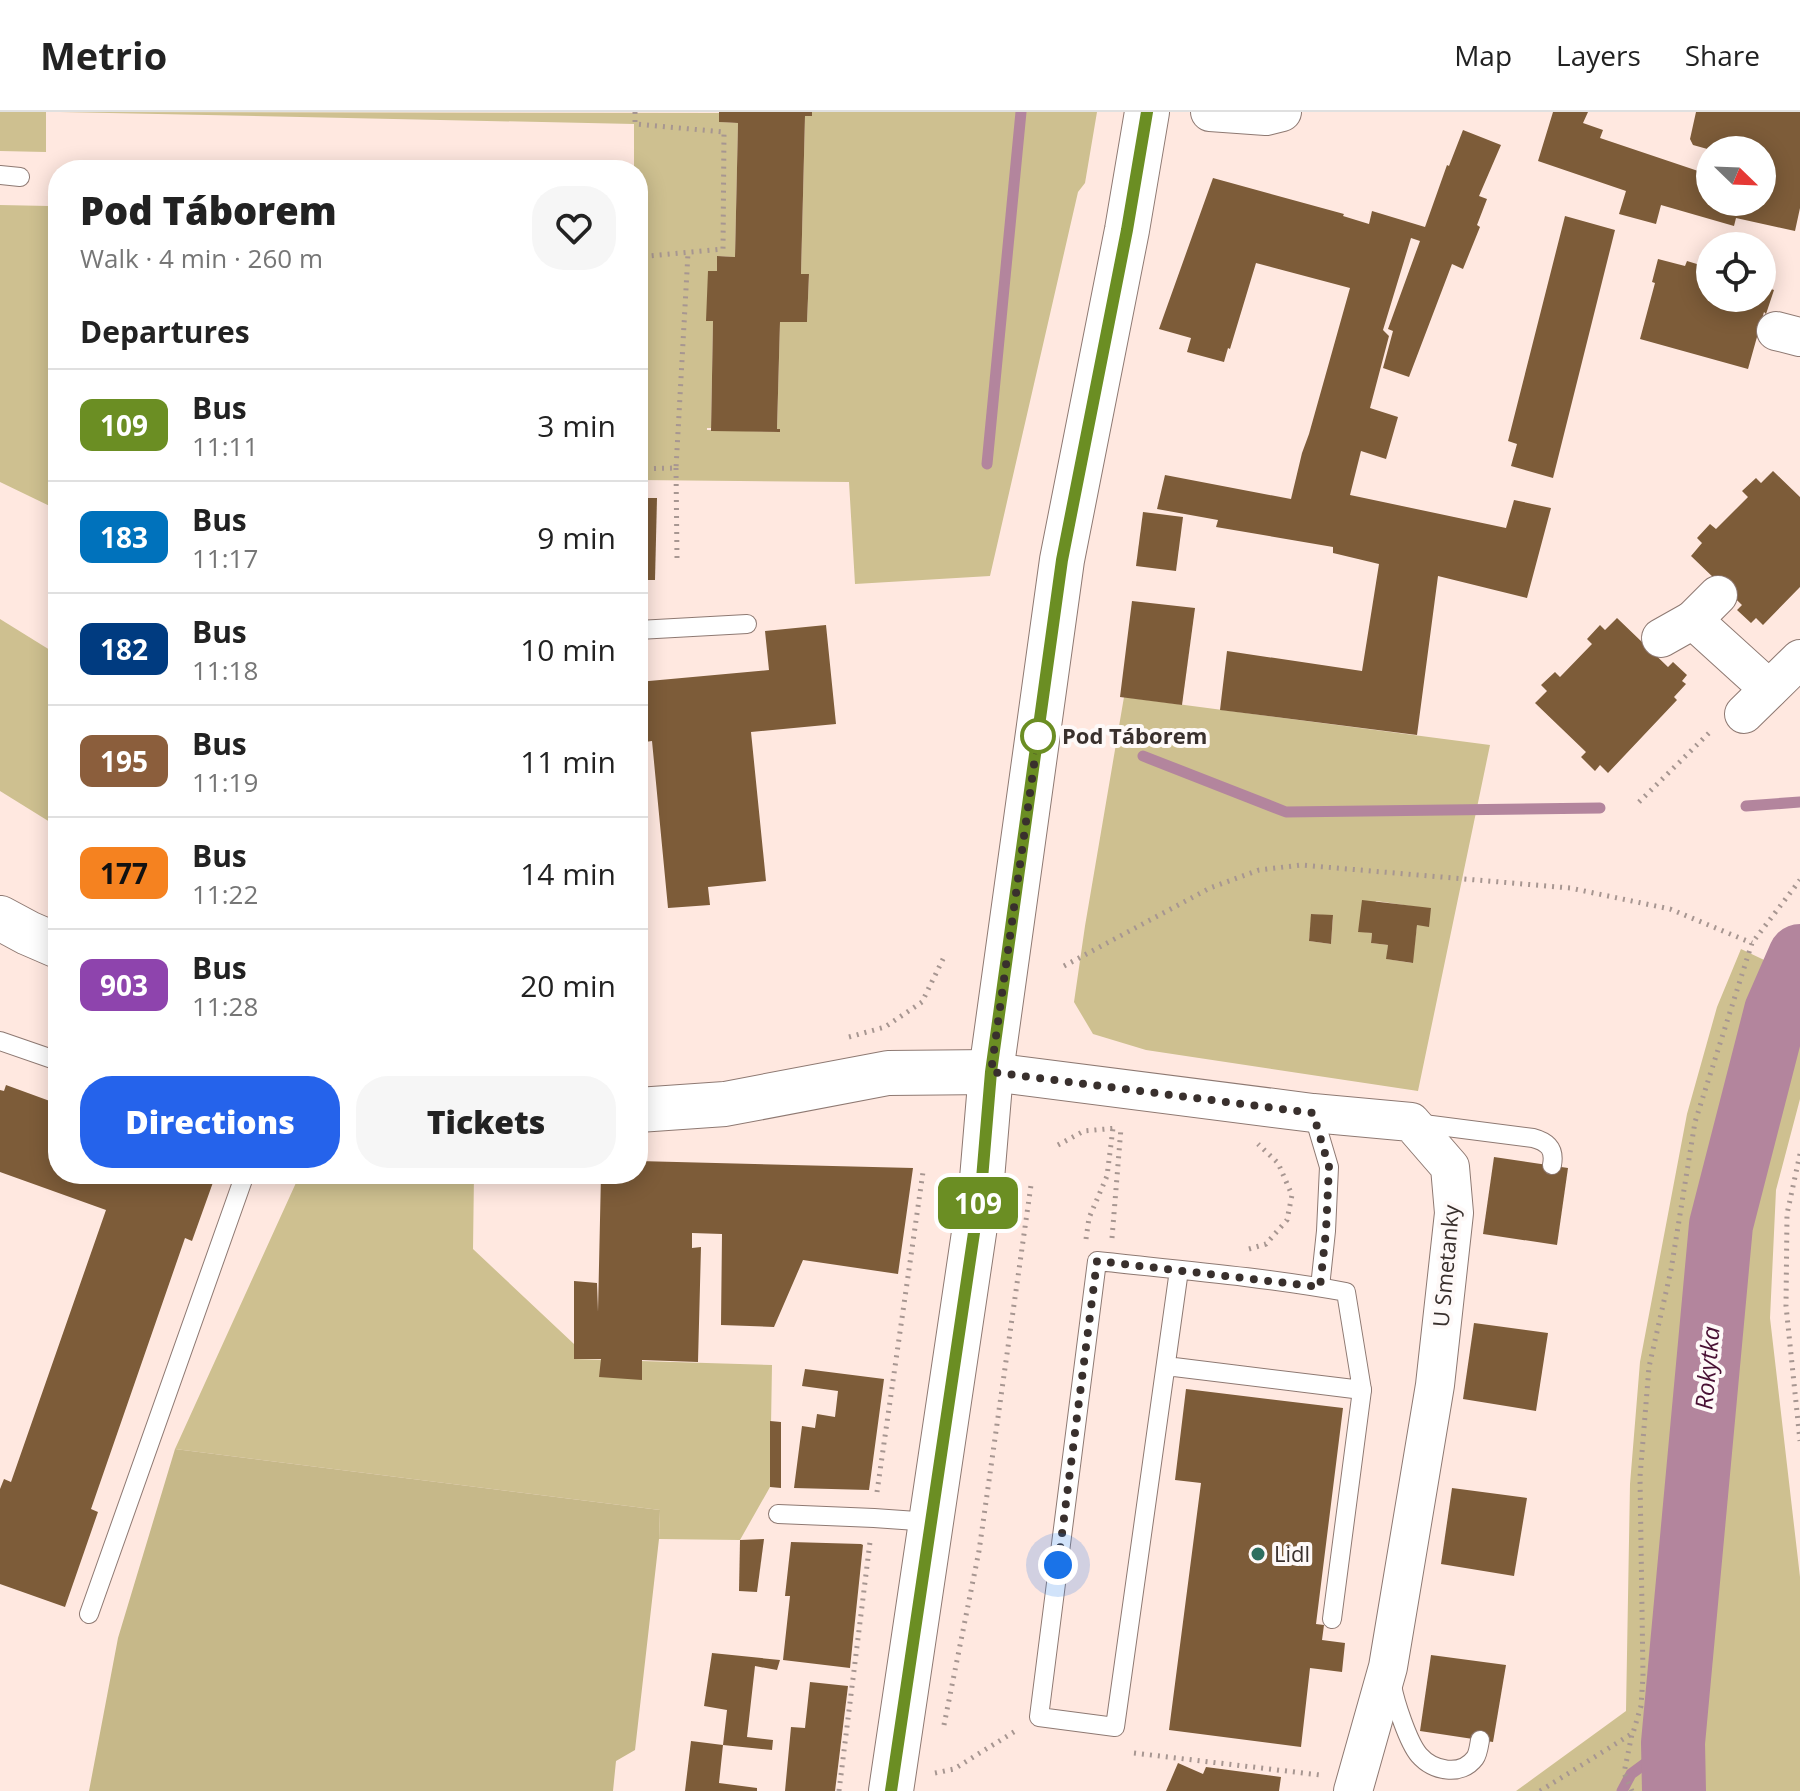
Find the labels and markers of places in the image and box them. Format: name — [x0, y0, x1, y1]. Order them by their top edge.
marker: Pod Táborem — [1021, 719, 1055, 753]
place label: Pod Táborem — [1062, 720, 1207, 750]
place label: Lidl — [1274, 1538, 1310, 1568]
marker: Lidl — [1249, 1545, 1267, 1563]

